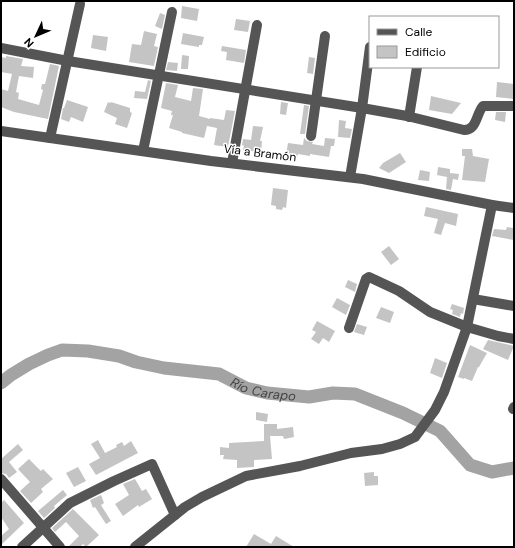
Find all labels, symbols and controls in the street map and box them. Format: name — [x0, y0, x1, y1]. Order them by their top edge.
north arrow — [16, 16, 56, 56]
legend — [369, 16, 499, 68]
text: Calle — [405, 24, 432, 40]
text: N — [21, 35, 37, 51]
text: Edificio — [405, 44, 446, 60]
street label: Vía a Bramón — [223, 141, 297, 165]
water label: Río Carapo — [228, 374, 297, 405]

